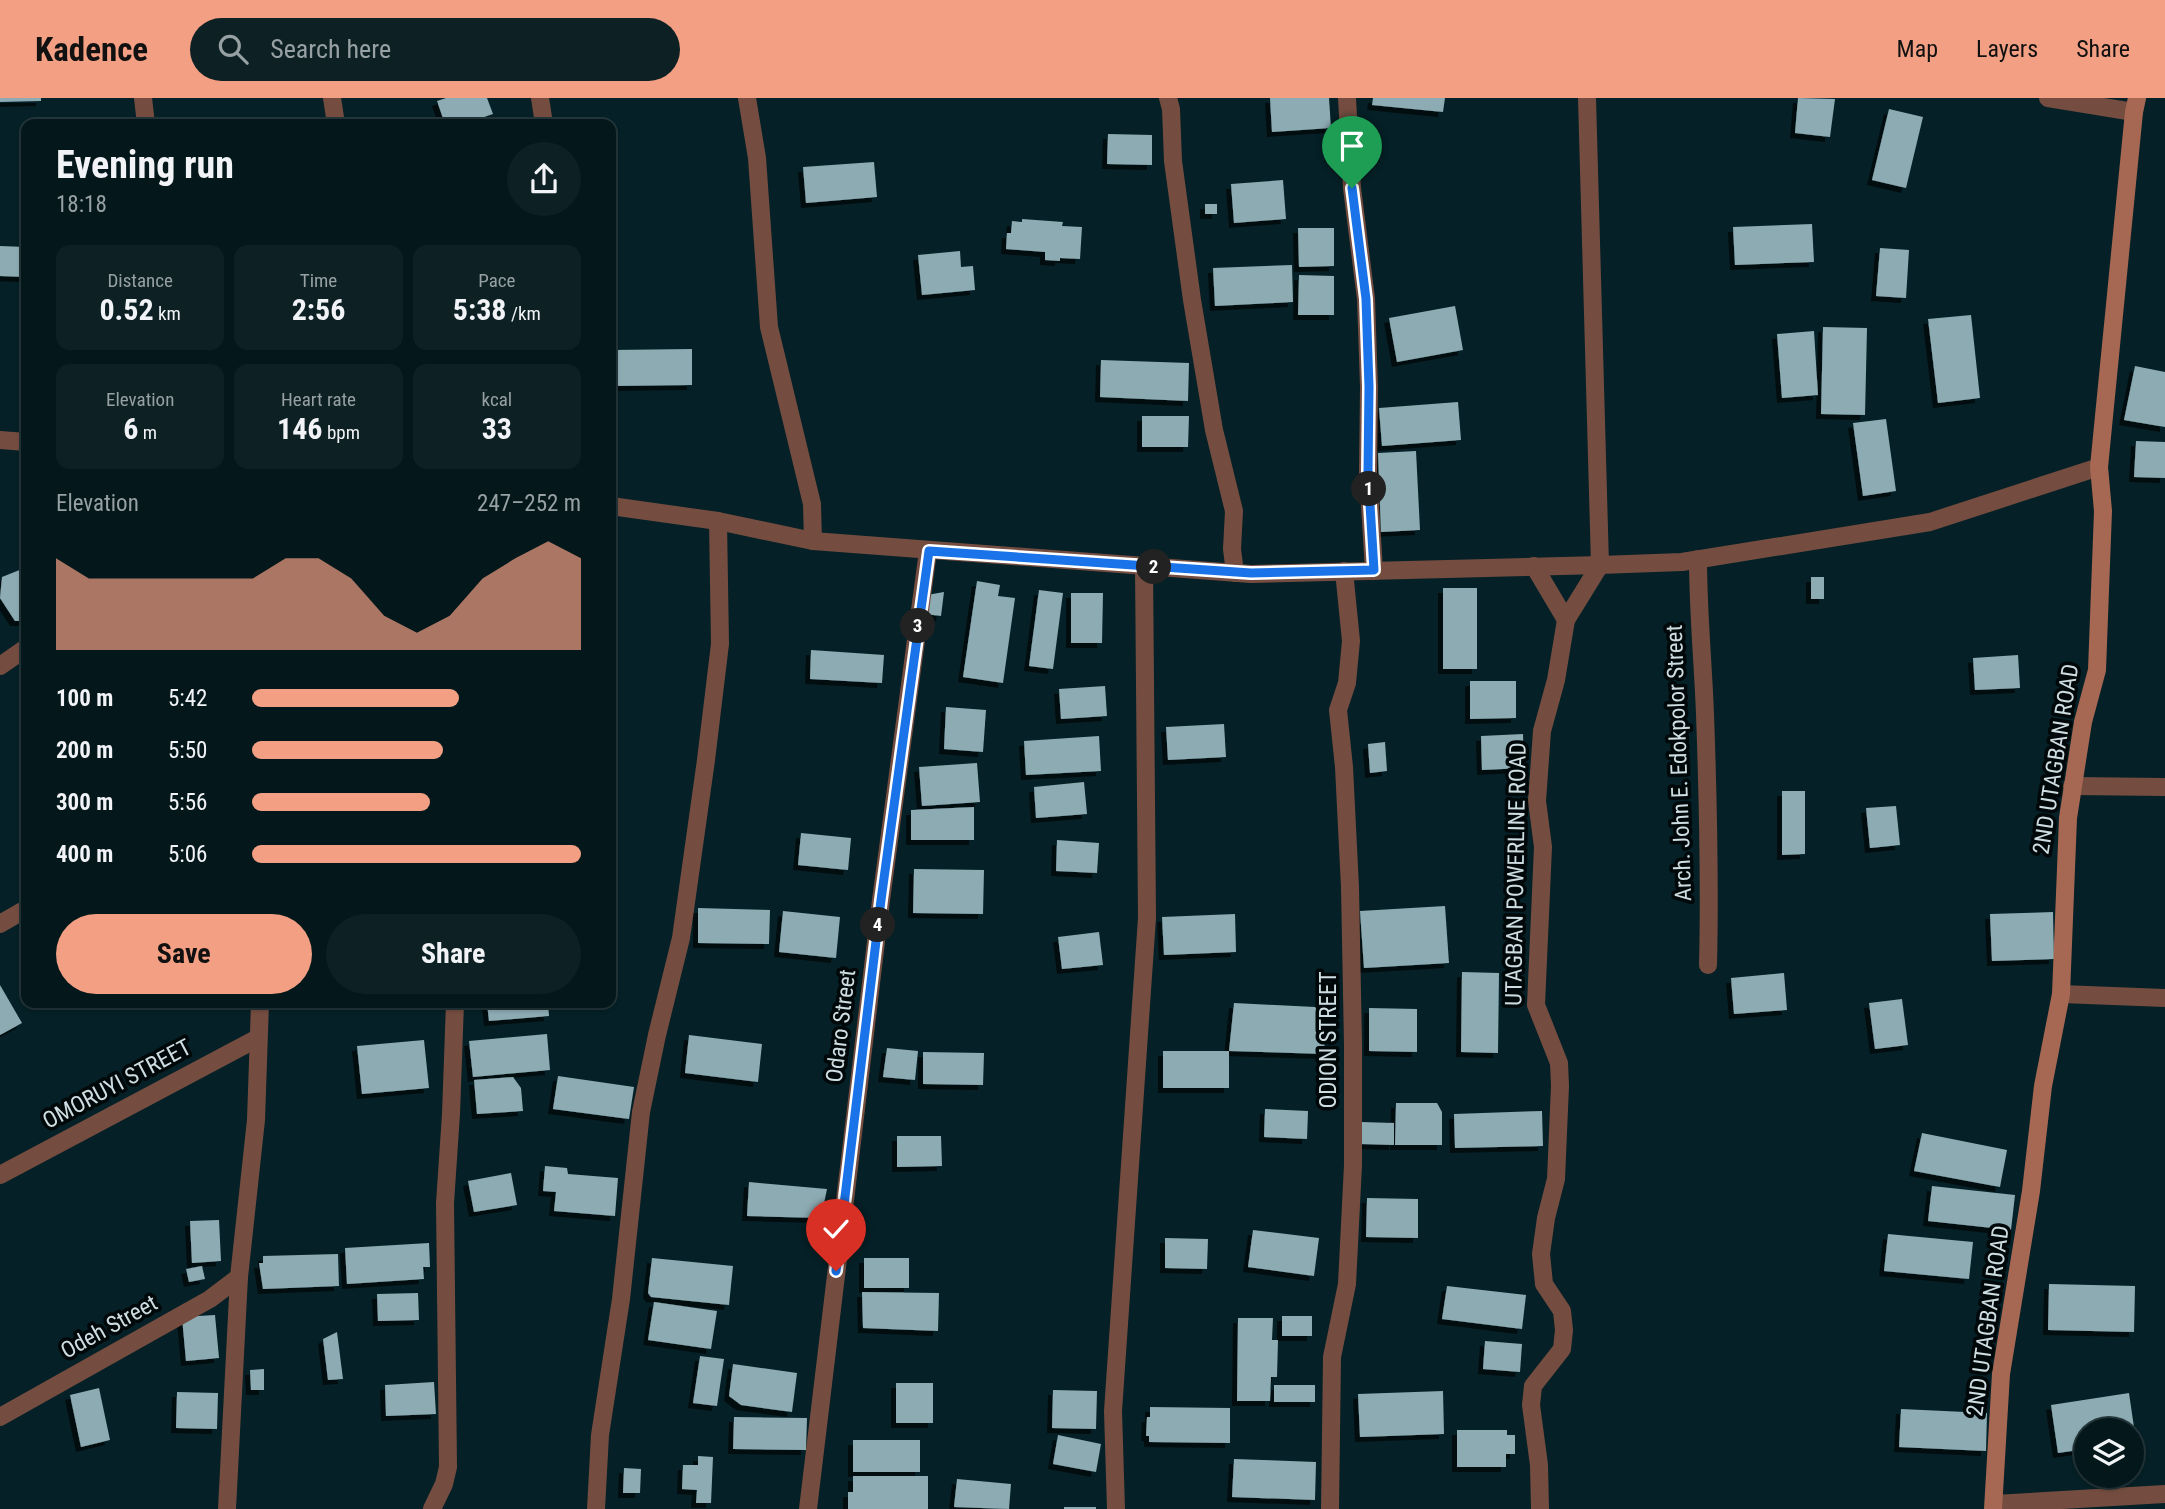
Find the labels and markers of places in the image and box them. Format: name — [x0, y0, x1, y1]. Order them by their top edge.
pin — [1322, 116, 1382, 188]
pin: 1 — [1352, 472, 1386, 506]
pin: 2 — [1136, 550, 1172, 584]
pin: 3 — [900, 608, 936, 644]
pin: 4 — [860, 908, 896, 942]
pin — [806, 1199, 866, 1271]

